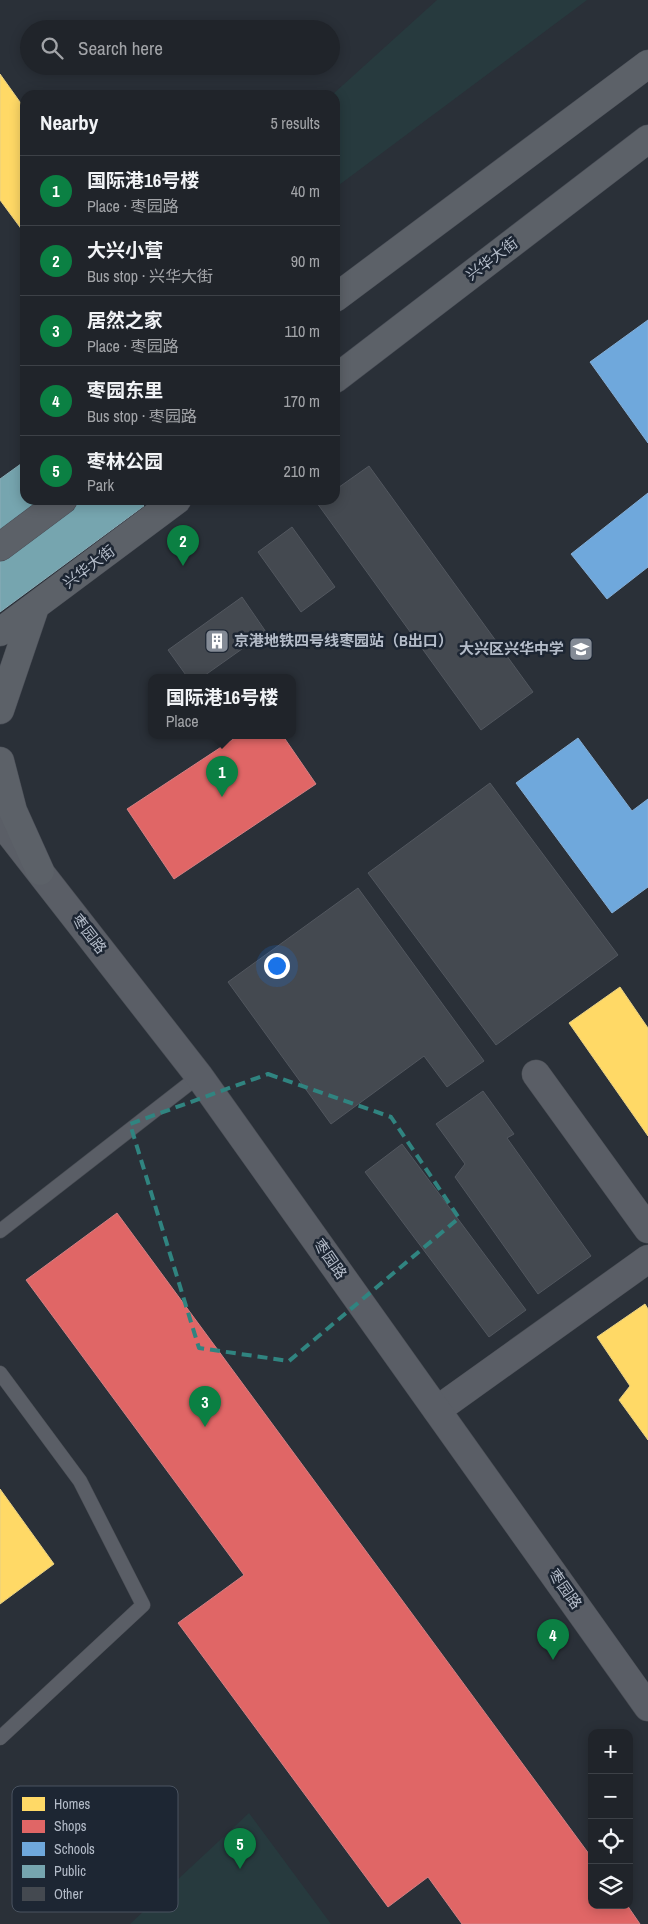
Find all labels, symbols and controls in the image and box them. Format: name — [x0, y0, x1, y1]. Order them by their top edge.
search box — [20, 20, 340, 75]
icon: search — [38, 34, 66, 62]
text: Search here — [78, 35, 163, 61]
text: Nearby — [40, 108, 98, 137]
text: 5 results — [270, 112, 320, 134]
text: 国际港16号楼 — [87, 167, 199, 193]
text: 1 — [52, 180, 60, 202]
text: 40 m — [291, 180, 320, 202]
text: Place · 枣园路 — [87, 195, 179, 217]
street label: 兴华大街 — [461, 232, 522, 285]
text: 大兴小营 — [87, 237, 163, 263]
text: 2 — [52, 250, 60, 272]
text: 90 m — [291, 250, 320, 272]
text: Bus stop · 兴华大街 — [87, 265, 213, 287]
text: 居然之家 — [87, 307, 163, 333]
text: 3 — [52, 320, 60, 342]
text: 110 m — [284, 320, 320, 342]
text: Place · 枣园路 — [87, 335, 179, 357]
text: 枣园东里 — [87, 377, 163, 403]
text: 4 — [52, 390, 60, 412]
text: 170 m — [284, 390, 320, 412]
text: Bus stop · 枣园路 — [87, 405, 197, 427]
text: 枣林公园 — [87, 448, 163, 474]
text: 5 — [52, 460, 60, 482]
text: 210 m — [284, 460, 320, 482]
text: Park — [87, 474, 114, 496]
pin: 2 — [167, 525, 199, 566]
street label: 兴华大街 — [58, 540, 119, 593]
building icon: 京港地铁四号线枣园站（B出口） — [204, 628, 230, 654]
place label: 京港地铁四号线枣园站（B出口） — [234, 630, 453, 651]
school or university icon: 大兴区兴华中学 — [568, 636, 594, 662]
place label: 大兴区兴华中学 — [459, 638, 564, 659]
popup — [148, 674, 296, 739]
text: 国际港16号楼 — [166, 684, 278, 710]
text: Place — [166, 710, 199, 732]
pin: 1 — [206, 756, 238, 797]
street label: 枣园路 — [67, 909, 112, 958]
your location — [264, 953, 290, 979]
street label: 枣园路 — [309, 1234, 352, 1283]
pin: 3 — [189, 1386, 221, 1427]
street label: 枣园路 — [544, 1564, 587, 1613]
pin: 4 — [537, 1619, 569, 1660]
map controls — [588, 1729, 633, 1909]
button: + — [588, 1729, 633, 1774]
button: − — [588, 1774, 633, 1819]
legend — [12, 1786, 178, 1912]
text: Homes — [54, 1795, 91, 1813]
text: Shops — [54, 1817, 87, 1835]
button: locate — [588, 1819, 633, 1864]
pin: 5 — [224, 1828, 256, 1869]
text: Schools — [54, 1840, 95, 1858]
text: Public — [54, 1862, 86, 1880]
button: layers — [588, 1864, 633, 1909]
text: Other — [54, 1885, 83, 1903]

